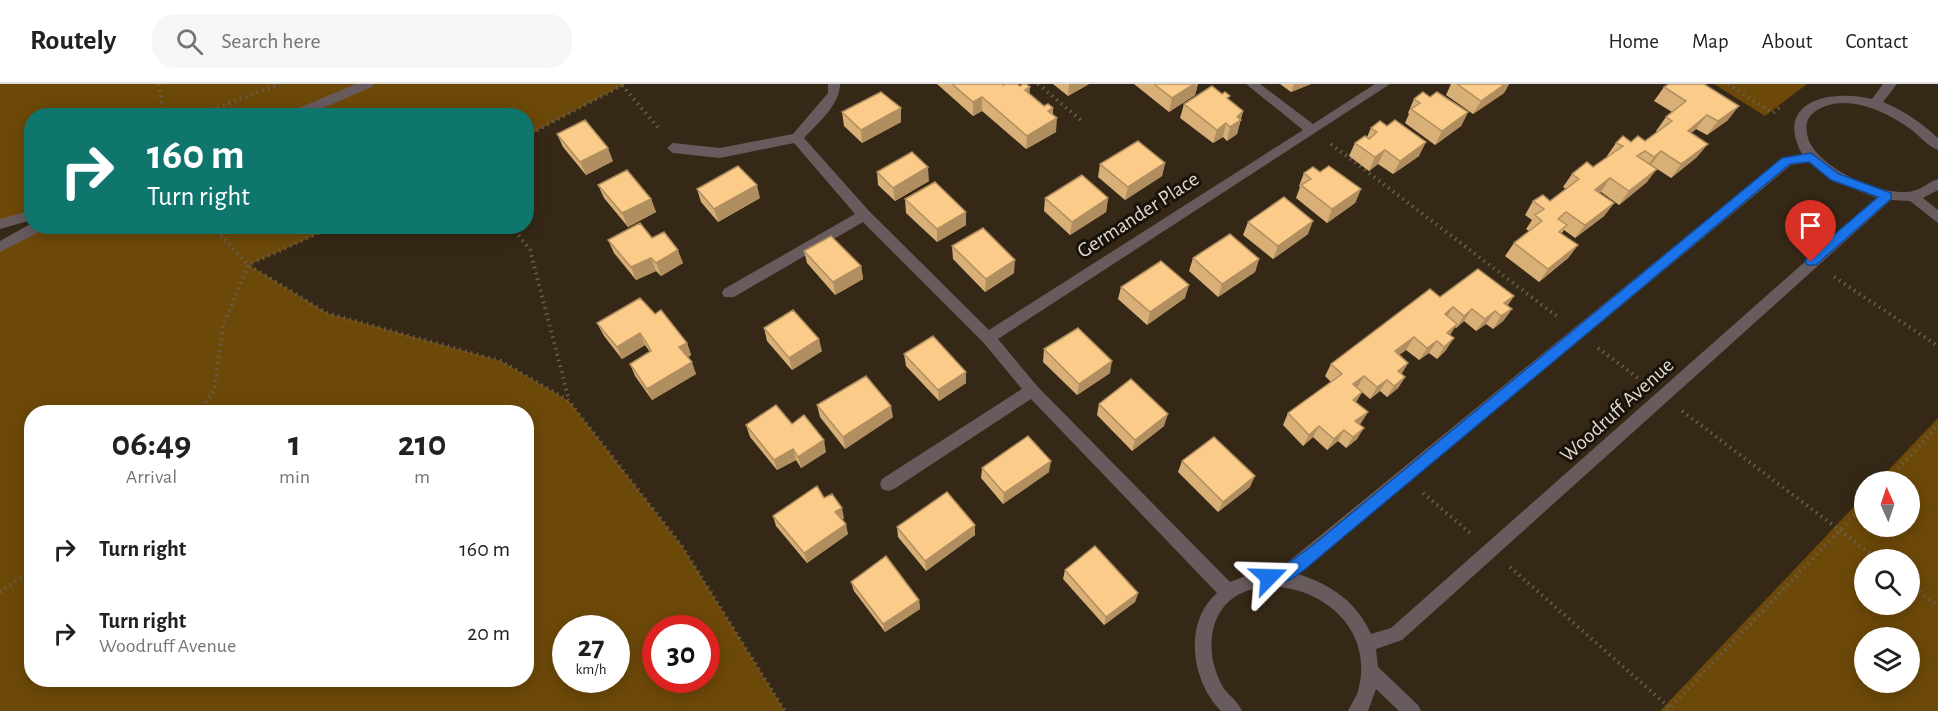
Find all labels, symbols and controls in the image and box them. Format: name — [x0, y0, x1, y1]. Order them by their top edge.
search box — [152, 14, 572, 68]
icon: search — [173, 25, 206, 58]
text: Routely — [30, 27, 116, 55]
text: Search here — [221, 30, 321, 52]
text: Home — [1608, 31, 1659, 52]
text: Map — [1692, 31, 1729, 52]
text: About — [1762, 31, 1812, 52]
text: Contact — [1845, 31, 1908, 52]
icon: right — [48, 132, 126, 210]
text: 160 m — [147, 134, 245, 176]
street label: Germander Place — [1074, 168, 1202, 262]
text: Turn right — [147, 183, 250, 210]
pin — [1785, 200, 1836, 262]
icon: arrive — [1794, 209, 1827, 242]
street label: Woodruff Avenue — [1556, 354, 1678, 466]
text: 06:49 — [112, 426, 191, 462]
text: 1 — [288, 426, 301, 462]
text: 210 — [398, 426, 446, 462]
text: Arrival — [126, 467, 177, 487]
text: min — [279, 467, 310, 487]
text: m — [414, 467, 430, 487]
north arrow — [1854, 471, 1920, 537]
map controls — [1854, 471, 1920, 693]
icon: right — [48, 533, 81, 566]
text: Turn right — [99, 538, 186, 560]
text: 160 m — [459, 538, 510, 560]
position arrow — [1237, 545, 1301, 609]
button: search — [1854, 549, 1920, 615]
text: Turn right — [99, 610, 186, 632]
speed limit sign: 30 — [642, 615, 720, 693]
icon: right — [48, 617, 81, 650]
text: 20 m — [467, 622, 510, 644]
button: layers — [1854, 627, 1920, 693]
text: 27 — [577, 632, 605, 662]
text: Woodruff Avenue — [99, 636, 236, 656]
text: km/h — [576, 662, 606, 677]

